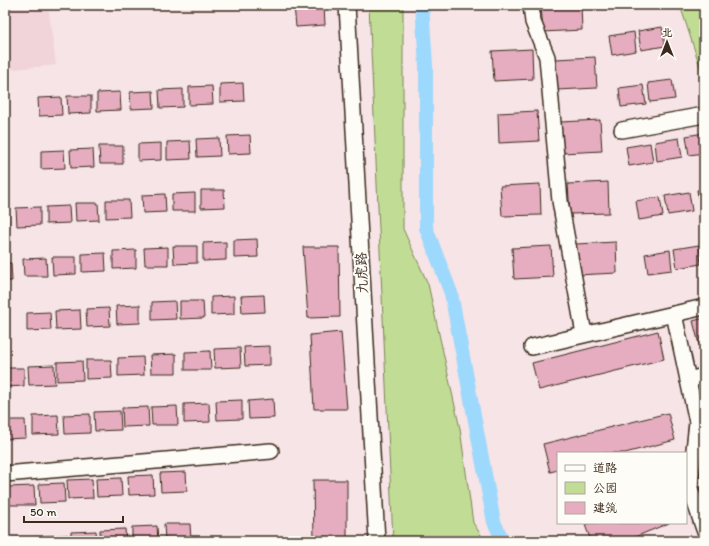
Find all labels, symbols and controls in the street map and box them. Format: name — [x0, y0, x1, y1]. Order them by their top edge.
north arrow — [647, 22, 687, 62]
text: 北 — [662, 26, 673, 39]
street label: 九虎路 — [352, 252, 372, 294]
legend — [557, 452, 687, 524]
text: 道路 — [593, 461, 617, 475]
text: 公园 — [593, 481, 617, 495]
scale bar — [24, 498, 123, 524]
text: 建筑 — [593, 501, 617, 515]
text: 50 m — [30, 505, 56, 519]

